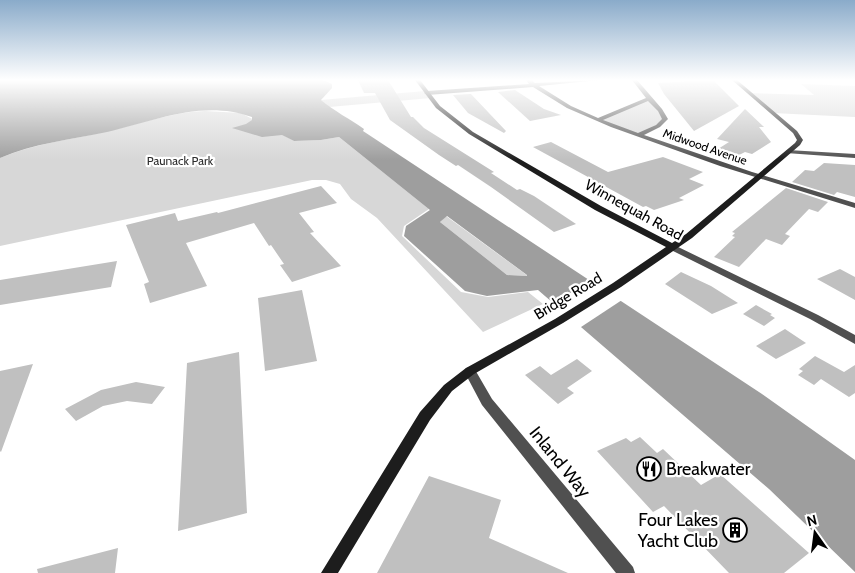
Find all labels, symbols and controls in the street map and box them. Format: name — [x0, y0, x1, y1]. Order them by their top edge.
street label: Midwood Avenue — [661, 125, 749, 168]
park label: Paunack Park — [147, 153, 214, 168]
street label: Winnequah Road — [582, 176, 686, 244]
street label: Bridge Road — [531, 269, 605, 323]
street label: Inland Way — [525, 422, 595, 502]
restaurant icon: Breakwater — [636, 456, 662, 482]
place label: Breakwater — [666, 458, 751, 480]
north arrow — [790, 508, 840, 558]
place label: Four Lakes Yacht Club — [637, 509, 718, 552]
text: N — [805, 510, 819, 530]
building icon: Four Lakes Yacht Club — [722, 517, 748, 543]

